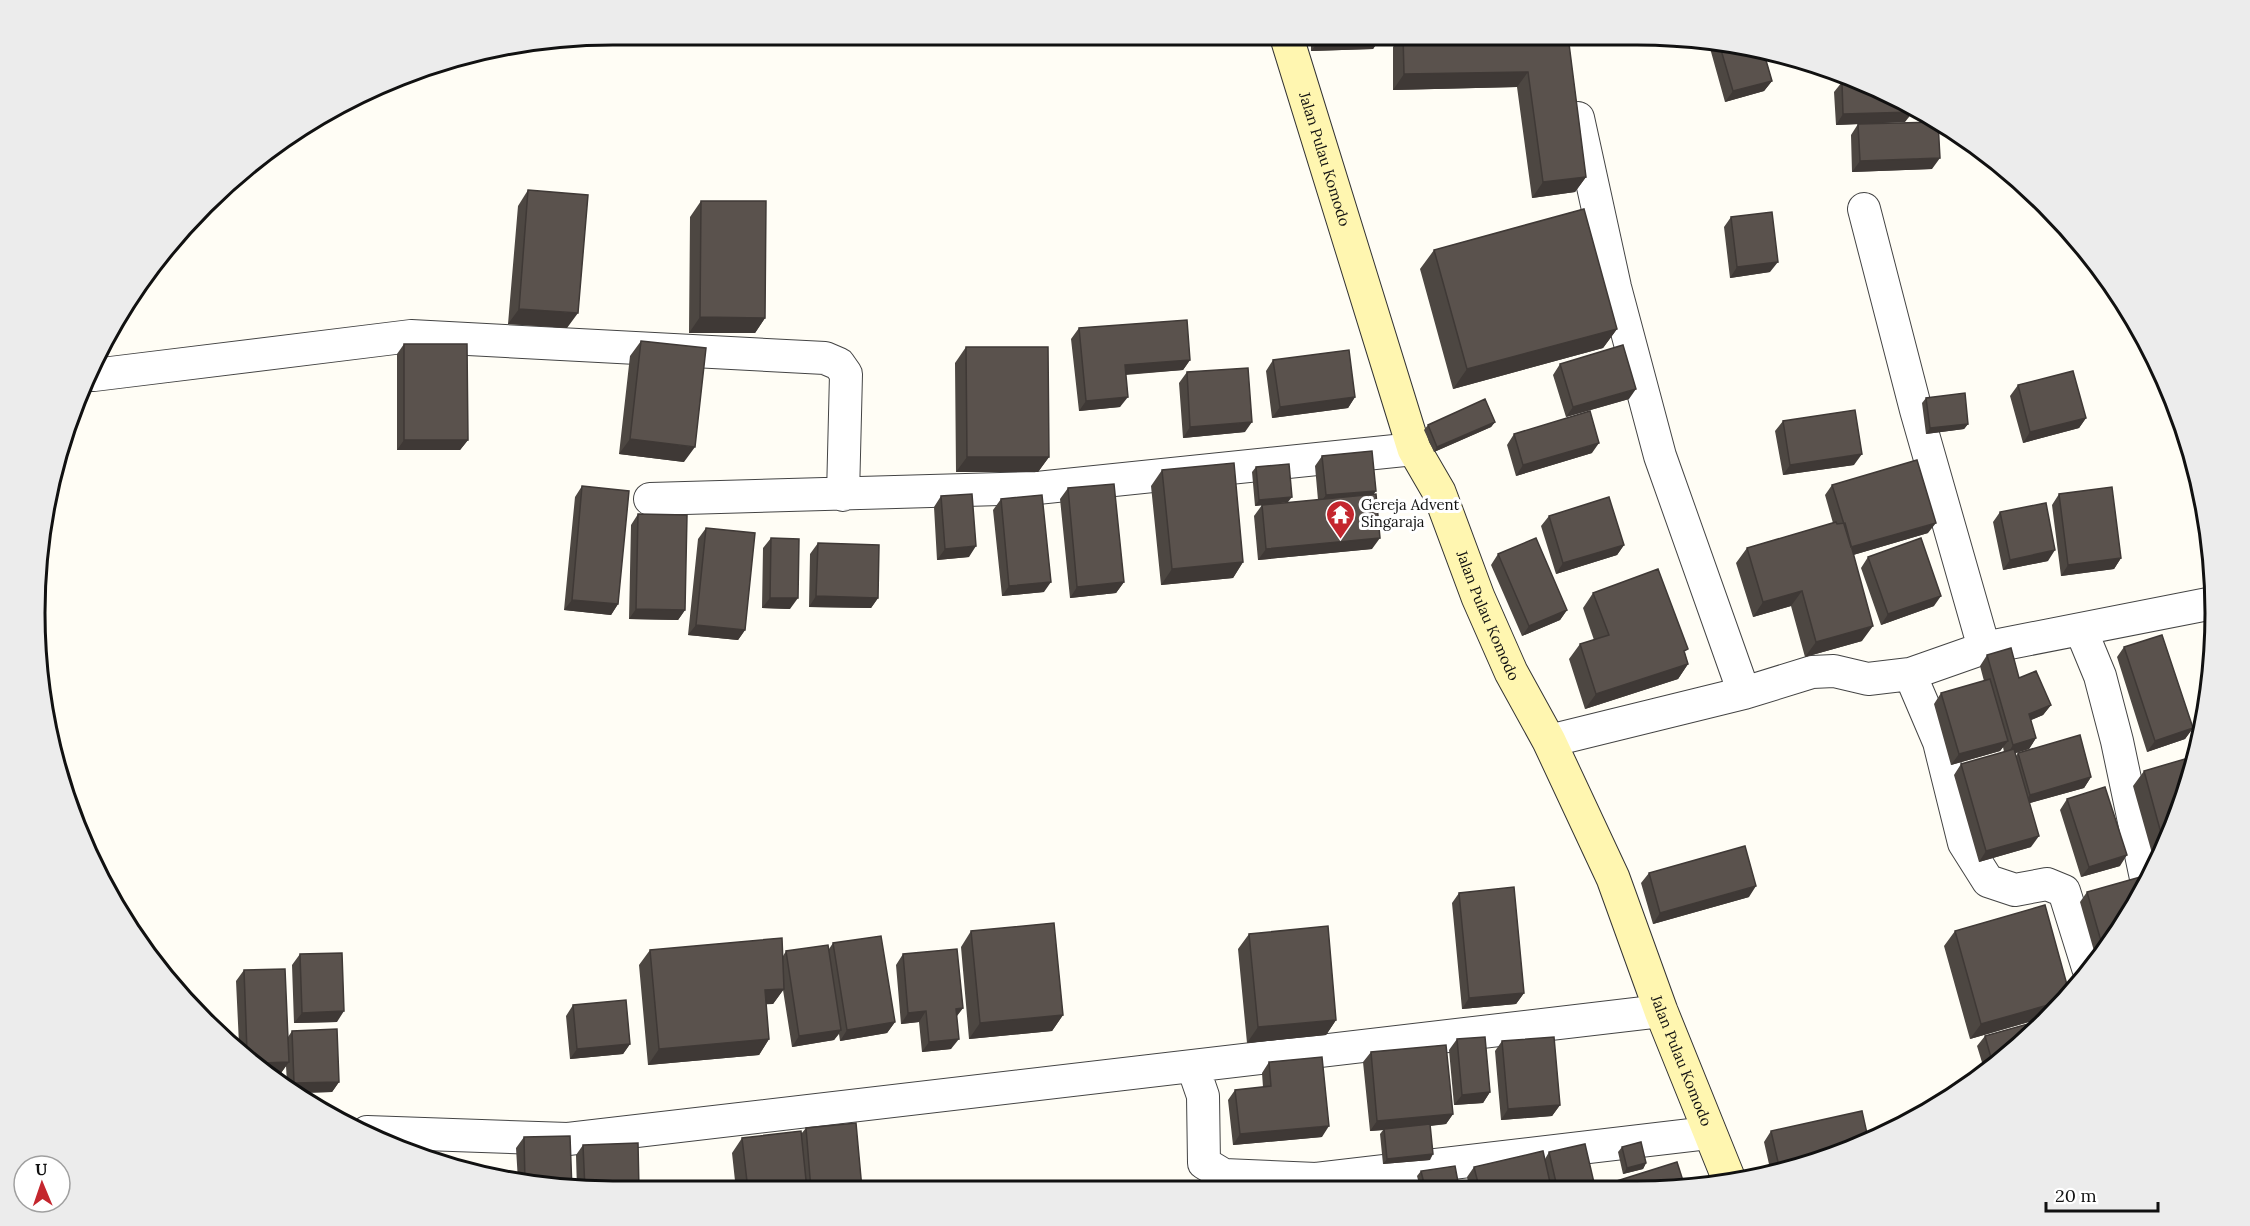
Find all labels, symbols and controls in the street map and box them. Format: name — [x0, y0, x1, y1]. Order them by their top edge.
street label: Jalan Pulau Komodo — [1295, 89, 1355, 229]
place label: Gereja Advent Singaraja — [1361, 495, 1460, 531]
temple icon: Gereja Advent Singaraja — [1324, 498, 1356, 540]
street label: Jalan Pulau Komodo — [1452, 547, 1524, 684]
street label: Jalan Pulau Komodo — [1647, 991, 1717, 1129]
north arrow — [12, 1154, 72, 1214]
text: U — [35, 1159, 48, 1179]
scale bar — [2046, 1175, 2158, 1213]
text: 20 m — [2055, 1184, 2097, 1207]

